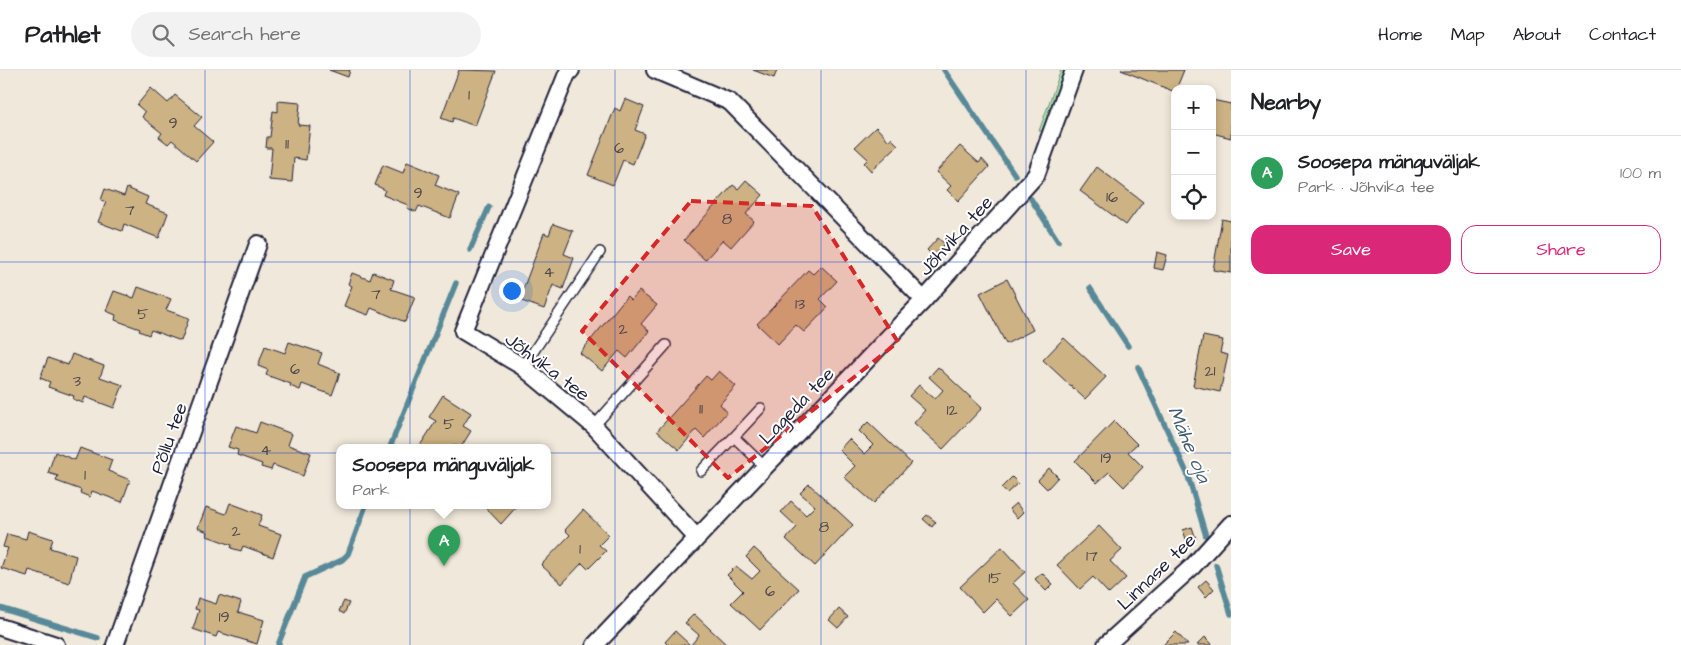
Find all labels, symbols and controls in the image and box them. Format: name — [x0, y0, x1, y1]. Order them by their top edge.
search box — [131, 12, 481, 57]
text: Pathlet — [25, 18, 101, 52]
icon: search — [149, 21, 177, 49]
text: Search here — [189, 21, 301, 48]
text: Home — [1378, 22, 1423, 47]
text: Map — [1451, 22, 1485, 47]
text: About — [1513, 22, 1561, 47]
text: Contact — [1589, 22, 1656, 47]
house number: 1 — [468, 84, 470, 106]
map controls — [1171, 85, 1216, 220]
button: + — [1171, 85, 1216, 130]
text: Nearby — [1251, 88, 1321, 117]
house number: 9 — [168, 112, 178, 134]
button: − — [1171, 130, 1216, 175]
house number: 11 — [285, 133, 289, 155]
house number: 6 — [614, 137, 624, 159]
text: Soosepa mänguväljak — [1298, 149, 1480, 176]
text: A — [1262, 162, 1272, 184]
text: 100 m — [1620, 162, 1661, 184]
button: locate — [1171, 175, 1216, 220]
text: Park · Jõhvika tee — [1298, 176, 1434, 198]
house number: 9 — [413, 182, 423, 204]
house number: 16 — [1106, 186, 1118, 208]
street label: Jõhvika tee — [913, 190, 1000, 282]
house number: 7 — [125, 199, 135, 221]
house number: 8 — [722, 208, 732, 230]
button: Save — [1251, 225, 1451, 274]
button: Share — [1461, 225, 1661, 274]
house number: 4 — [544, 261, 555, 283]
your location — [499, 278, 525, 304]
house number: 7 — [371, 283, 381, 305]
house number: 13 — [795, 293, 805, 315]
house number: 5 — [137, 303, 149, 325]
house number: 2 — [618, 318, 628, 340]
street label: Jõhvika tee — [499, 326, 595, 408]
house number: 6 — [290, 358, 300, 380]
house number: 21 — [1204, 360, 1216, 382]
street label: Lageda tee — [753, 361, 842, 451]
house number: 3 — [73, 370, 81, 392]
house number: 11 — [699, 398, 703, 420]
street label: Põllu tee — [144, 399, 195, 478]
house number: 12 — [946, 399, 958, 421]
water label: Mähe oja — [1160, 402, 1218, 488]
house number: 5 — [443, 413, 455, 435]
house number: 4 — [261, 439, 272, 461]
popup — [336, 444, 551, 509]
house number: 19 — [1100, 447, 1112, 469]
text: Soosepa mänguväljak — [353, 452, 534, 479]
house number: 1 — [84, 464, 86, 486]
text: Park — [353, 479, 390, 501]
house number: 8 — [819, 516, 829, 538]
house number: 2 — [231, 520, 241, 542]
pin: A — [428, 525, 460, 566]
street label: Linnase tee — [1112, 528, 1203, 617]
house number: 1 — [579, 538, 581, 560]
house number: 17 — [1086, 545, 1098, 567]
house number: 15 — [988, 567, 1002, 589]
house number: 6 — [765, 580, 775, 602]
house number: 19 — [218, 606, 230, 628]

